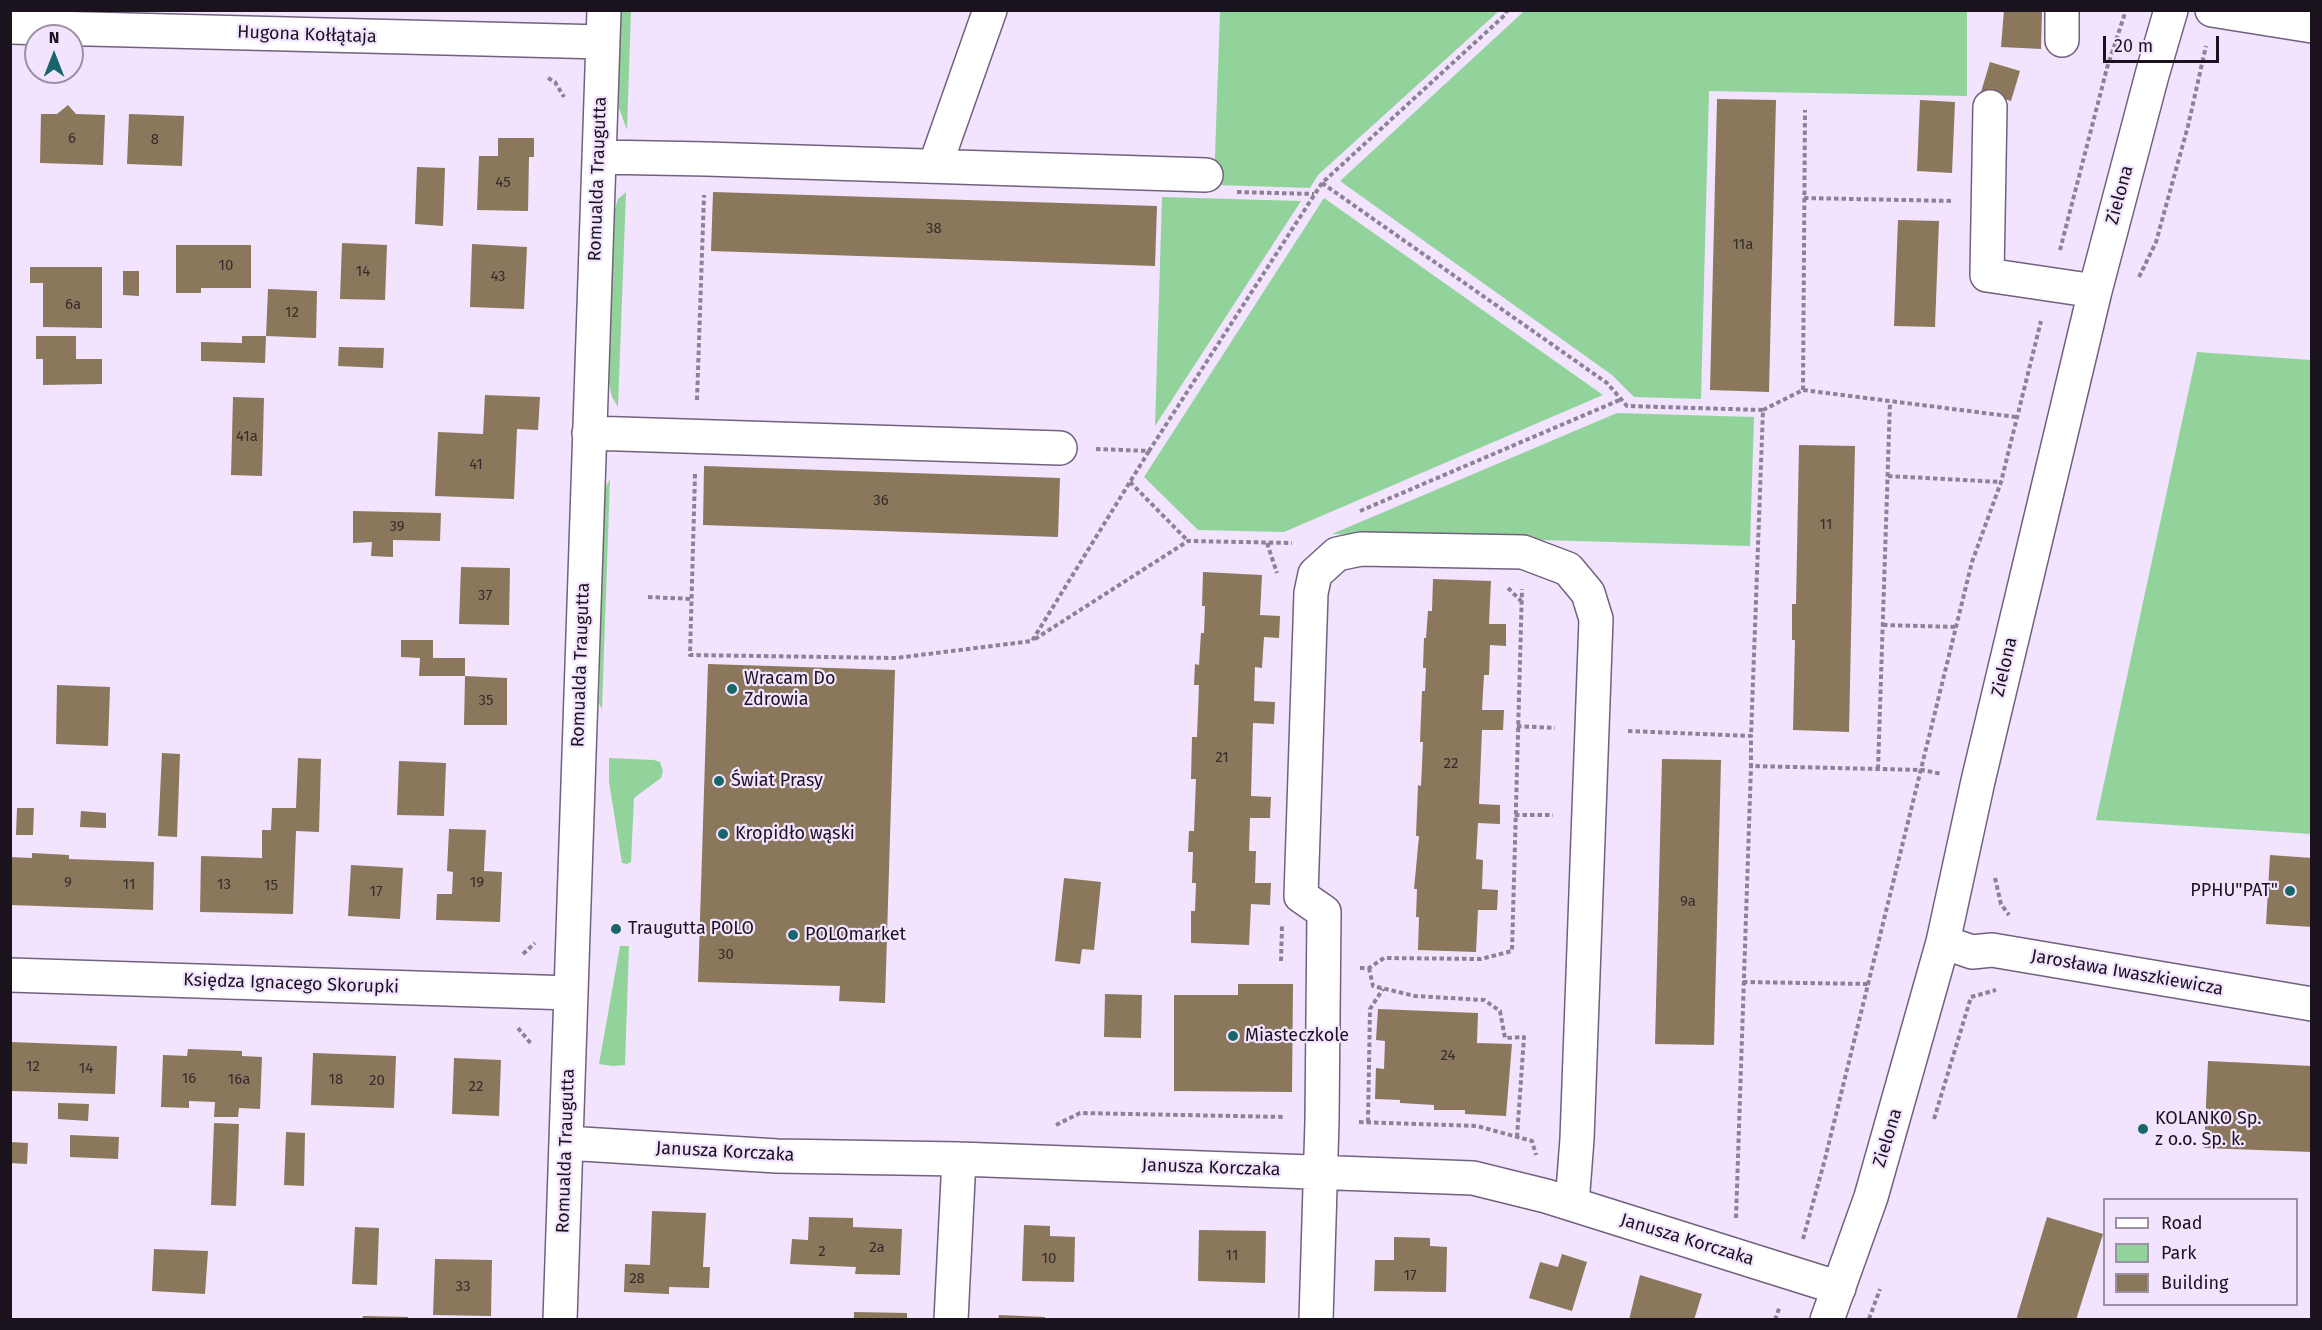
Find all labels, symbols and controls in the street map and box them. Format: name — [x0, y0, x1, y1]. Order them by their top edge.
street label: Hugona Kołłątaja — [237, 22, 377, 48]
north arrow — [24, 24, 84, 84]
scale bar — [2106, 24, 2222, 62]
text: N — [49, 28, 59, 47]
text: 20 m — [2114, 35, 2153, 57]
street label: Romualda Traugutta — [584, 96, 612, 262]
house number: 6 — [68, 130, 76, 148]
house number: 8 — [151, 131, 159, 149]
street label: Zielona — [2102, 163, 2138, 227]
house number: 45 — [495, 174, 511, 192]
house number: 38 — [926, 220, 942, 238]
house number: 11a — [1733, 236, 1753, 254]
house number: 10 — [219, 257, 233, 275]
house number: 14 — [356, 263, 370, 281]
house number: 43 — [490, 268, 506, 286]
house number: 6a — [65, 296, 81, 314]
house number: 12 — [285, 304, 299, 322]
house number: 41a — [236, 428, 258, 446]
house number: 41 — [469, 456, 483, 474]
house number: 36 — [873, 492, 889, 510]
house number: 11 — [1820, 516, 1832, 534]
house number: 39 — [389, 518, 405, 536]
street label: Romualda Traugutta — [567, 582, 595, 748]
house number: 37 — [478, 587, 492, 605]
street label: Zielona — [1988, 635, 2022, 699]
place label: Wracam Do Zdrowia — [744, 668, 835, 710]
marker: Wracam Do Zdrowia — [725, 682, 739, 696]
house number: 35 — [479, 692, 493, 710]
house number: 21 — [1215, 749, 1229, 767]
house number: 22 — [1444, 755, 1458, 773]
place label: Świat Prasy — [731, 770, 823, 792]
marker: Świat Prasy — [712, 774, 726, 788]
place label: Kropidło wąski — [735, 823, 855, 845]
marker: Kropidło wąski — [716, 827, 730, 841]
house number: 9 — [64, 874, 72, 892]
house number: 19 — [470, 874, 484, 892]
house number: 11 — [123, 876, 135, 894]
house number: 13 — [217, 876, 231, 894]
house number: 15 — [264, 877, 278, 895]
place label: PPHU"PAT" — [2190, 880, 2278, 902]
house number: 17 — [369, 883, 383, 901]
marker: PPHU"PAT" — [2283, 884, 2297, 898]
house number: 9a — [1680, 893, 1696, 911]
place label: Traugutta POLO — [628, 918, 754, 940]
marker: Traugutta POLO — [609, 922, 623, 936]
place label: POLOmarket — [805, 924, 906, 946]
marker: POLOmarket — [786, 928, 800, 942]
street label: Jarosława Iwaszkiewicza — [2029, 945, 2225, 1001]
house number: 30 — [718, 946, 734, 964]
street label: Księdza Ignacego Skorupki — [183, 969, 399, 999]
place label: Miasteczkole — [1245, 1025, 1349, 1047]
marker: Miasteczkole — [1226, 1029, 1240, 1043]
house number: 24 — [1441, 1047, 1455, 1065]
house number: 12 — [26, 1058, 40, 1076]
house number: 14 — [79, 1060, 93, 1078]
street label: Romualda Traugutta — [552, 1068, 580, 1234]
house number: 16 — [182, 1070, 196, 1088]
house number: 16a — [228, 1071, 250, 1089]
house number: 18 — [329, 1071, 343, 1089]
house number: 20 — [369, 1072, 385, 1090]
house number: 22 — [469, 1078, 483, 1096]
street label: Zielona — [1869, 1106, 1907, 1170]
place label: KOLANKO Sp. z o.o. Sp. k. — [2155, 1108, 2262, 1150]
marker: KOLANKO Sp. z o.o. Sp. k. — [2136, 1122, 2150, 1136]
street label: Janusza Korczaka — [655, 1138, 795, 1166]
street label: Janusza Korczaka — [1141, 1155, 1281, 1181]
legend — [2103, 1198, 2298, 1306]
street label: Janusza Korczaka — [1617, 1209, 1757, 1271]
text: Road — [2161, 1212, 2203, 1234]
house number: 2a — [869, 1239, 885, 1257]
text: Park — [2161, 1242, 2196, 1264]
house number: 2 — [818, 1243, 826, 1261]
house number: 11 — [1226, 1247, 1238, 1265]
house number: 10 — [1042, 1250, 1056, 1268]
house number: 17 — [1403, 1267, 1417, 1285]
house number: 28 — [629, 1270, 645, 1288]
text: Building — [2161, 1272, 2228, 1294]
house number: 33 — [456, 1278, 470, 1296]

